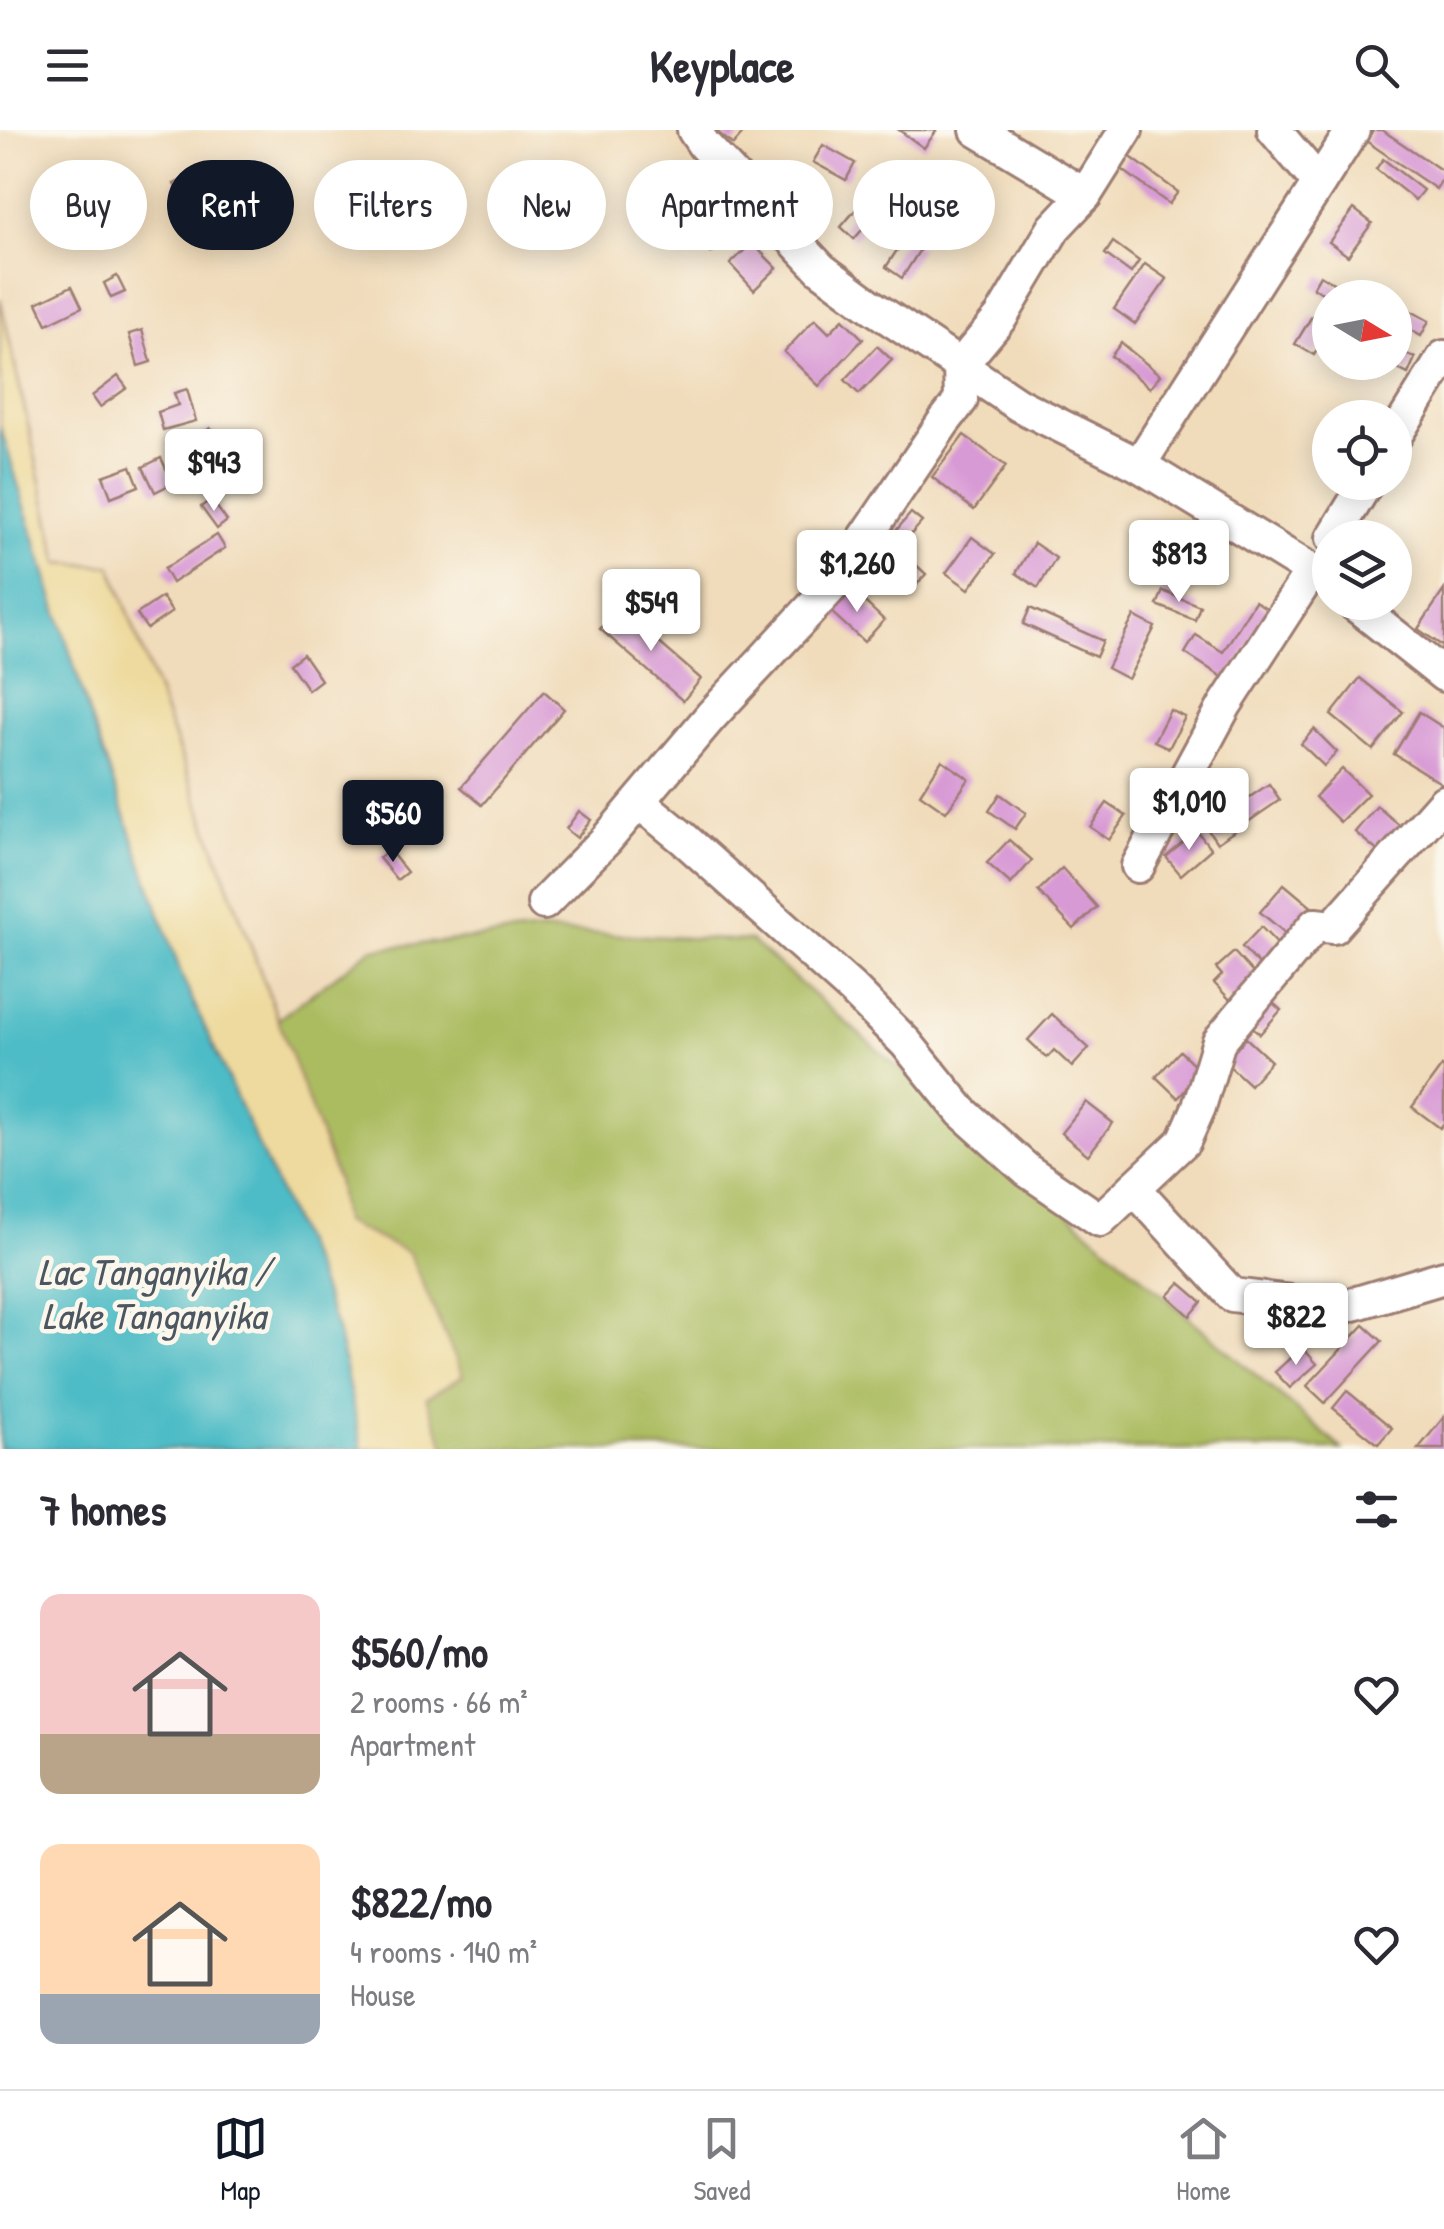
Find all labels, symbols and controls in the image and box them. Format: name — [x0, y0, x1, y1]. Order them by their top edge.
text: Keyplace — [650, 35, 794, 96]
icon: menu — [40, 38, 95, 93]
icon: search — [1349, 38, 1404, 93]
chip: Buy — [30, 160, 147, 250]
chip: Rent — [167, 160, 294, 250]
chip: Filters — [314, 160, 467, 250]
chip: New — [487, 160, 606, 250]
chip: Apartment — [626, 160, 833, 250]
chip: House — [853, 160, 995, 250]
north arrow — [1312, 280, 1412, 380]
map controls — [1312, 280, 1412, 620]
button: locate — [1312, 400, 1412, 500]
pin: $943 — [155, 429, 273, 514]
text: $943 — [187, 440, 241, 483]
pin: $813 — [1120, 520, 1238, 605]
button: layers — [1312, 520, 1412, 620]
pin: $1,260 — [776, 530, 938, 615]
text: $813 — [1151, 531, 1207, 574]
text: $1,260 — [819, 541, 895, 584]
pin: $549 — [592, 569, 710, 654]
text: $549 — [624, 580, 678, 623]
pin: $1,010 — [1108, 768, 1270, 853]
text: $1,010 — [1152, 779, 1226, 822]
pin: $560 — [334, 780, 452, 865]
text: $560 — [365, 791, 421, 834]
water label: Lac Tanganyika / Lake Tanganyika — [38, 1245, 277, 1341]
pin: $822 — [1237, 1283, 1355, 1368]
text: $822 — [1266, 1294, 1326, 1337]
text: 7 homes — [40, 1481, 166, 1538]
icon: filters — [1349, 1482, 1404, 1537]
text: $560/mo — [350, 1623, 488, 1680]
icon: home — [120, 1634, 240, 1754]
icon: heart — [1349, 1667, 1404, 1722]
text: 2 rooms · 66 m² — [350, 1680, 528, 1723]
text: Apartment — [350, 1723, 475, 1766]
text: $822/mo — [350, 1873, 492, 1930]
icon: home — [120, 1884, 240, 2004]
icon: heart — [1349, 1917, 1404, 1972]
text: 4 rooms · 140 m² — [350, 1930, 537, 1973]
text: House — [350, 1973, 416, 2016]
tab: Map — [213, 2111, 268, 2209]
tab: Saved — [693, 2111, 751, 2209]
tab: Home — [1176, 2111, 1231, 2209]

